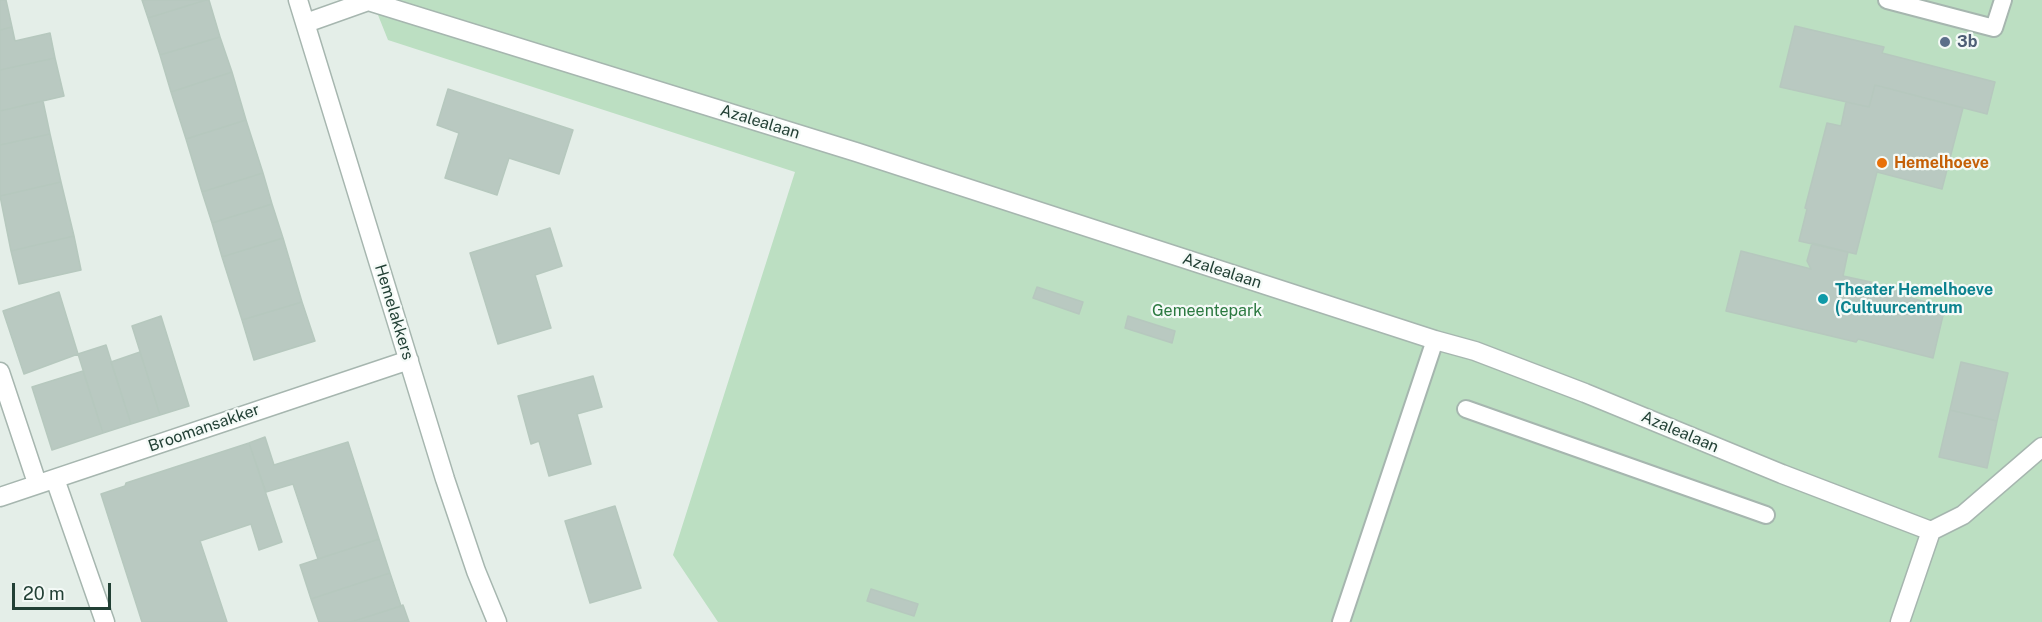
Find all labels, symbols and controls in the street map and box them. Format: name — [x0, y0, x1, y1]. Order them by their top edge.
place label: 3b — [1957, 32, 1977, 52]
marker: 3b — [1938, 35, 1952, 49]
street label: Azalealaan — [718, 101, 802, 143]
place label: Hemelhoeve — [1894, 153, 1989, 173]
marker: Hemelhoeve — [1875, 156, 1889, 170]
street label: Azalealaan — [1180, 249, 1264, 293]
street label: Hemelakkers — [370, 262, 418, 362]
place label: Theater Hemelhoeve (Cultuurcentrum — [1835, 280, 1993, 318]
marker: Theater Hemelhoeve (Cultuurcentrum — [1816, 292, 1830, 306]
park label: Gemeentepark — [1152, 301, 1262, 321]
street label: Broomansakker — [146, 400, 262, 456]
street label: Azalealaan — [1639, 407, 1721, 457]
scale bar — [15, 571, 114, 609]
text: 20 m — [23, 583, 65, 604]

